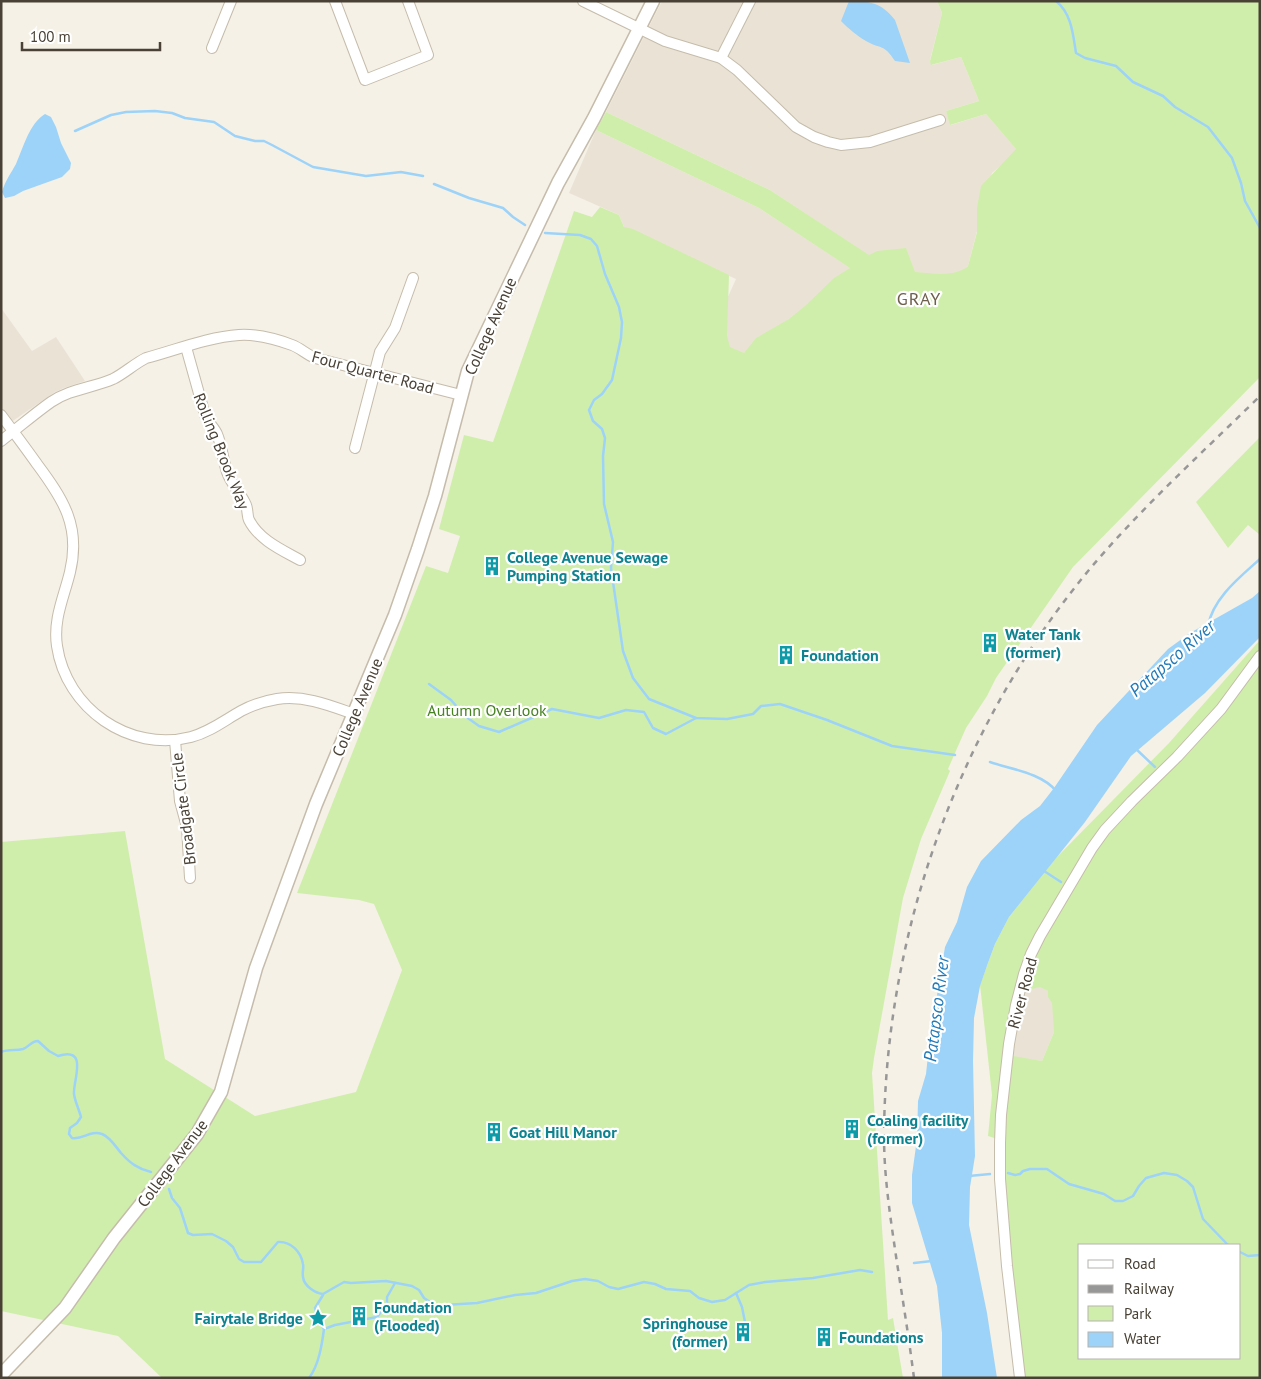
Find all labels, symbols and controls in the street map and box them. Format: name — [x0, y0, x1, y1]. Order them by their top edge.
scale bar — [22, 20, 160, 52]
text: 100 m — [30, 27, 71, 46]
street label: College Avenue — [460, 274, 520, 378]
district label: GRAY — [897, 287, 941, 310]
street label: Four Quarter Road — [310, 346, 436, 398]
street label: Rolling Brook Way — [190, 390, 255, 513]
place label: College Avenue Sewage Pumping Station — [507, 547, 668, 585]
building icon: College Avenue Sewage Pumping Station — [481, 555, 503, 577]
water label: Patapsco River — [1124, 614, 1221, 702]
place label: Water Tank (former) — [1005, 624, 1081, 662]
building icon: Water Tank (former) — [979, 632, 1001, 654]
building icon: Foundation — [775, 644, 797, 666]
place label: Foundation — [801, 645, 879, 665]
street label: College Avenue — [327, 655, 387, 759]
park label: Autumn Overlook — [427, 700, 547, 720]
street label: Broadgate Circle — [166, 752, 200, 866]
water label: Patapsco River — [918, 954, 954, 1063]
street label: River Road — [1003, 955, 1041, 1031]
place label: Coaling facility (former) — [867, 1110, 969, 1148]
street label: College Avenue — [132, 1115, 212, 1211]
building icon: Coaling facility (former) — [841, 1118, 863, 1140]
building icon: Goat Hill Manor — [483, 1121, 505, 1143]
place label: Goat Hill Manor — [509, 1122, 617, 1142]
legend — [1078, 1244, 1241, 1359]
text: Road — [1124, 1254, 1156, 1273]
text: Railway — [1124, 1279, 1174, 1298]
place label: Foundation (Flooded) — [374, 1297, 452, 1335]
text: Park — [1124, 1304, 1152, 1323]
building icon: Foundation (Flooded) — [348, 1305, 370, 1327]
place icon: Fairytale Bridge — [307, 1307, 329, 1329]
place label: Fairytale Bridge — [195, 1308, 303, 1328]
place label: Springhouse (former) — [643, 1313, 728, 1351]
building icon: Springhouse (former) — [732, 1321, 754, 1343]
building icon: Foundations — [813, 1326, 835, 1348]
place label: Foundations — [839, 1327, 924, 1347]
text: Water — [1124, 1329, 1161, 1348]

